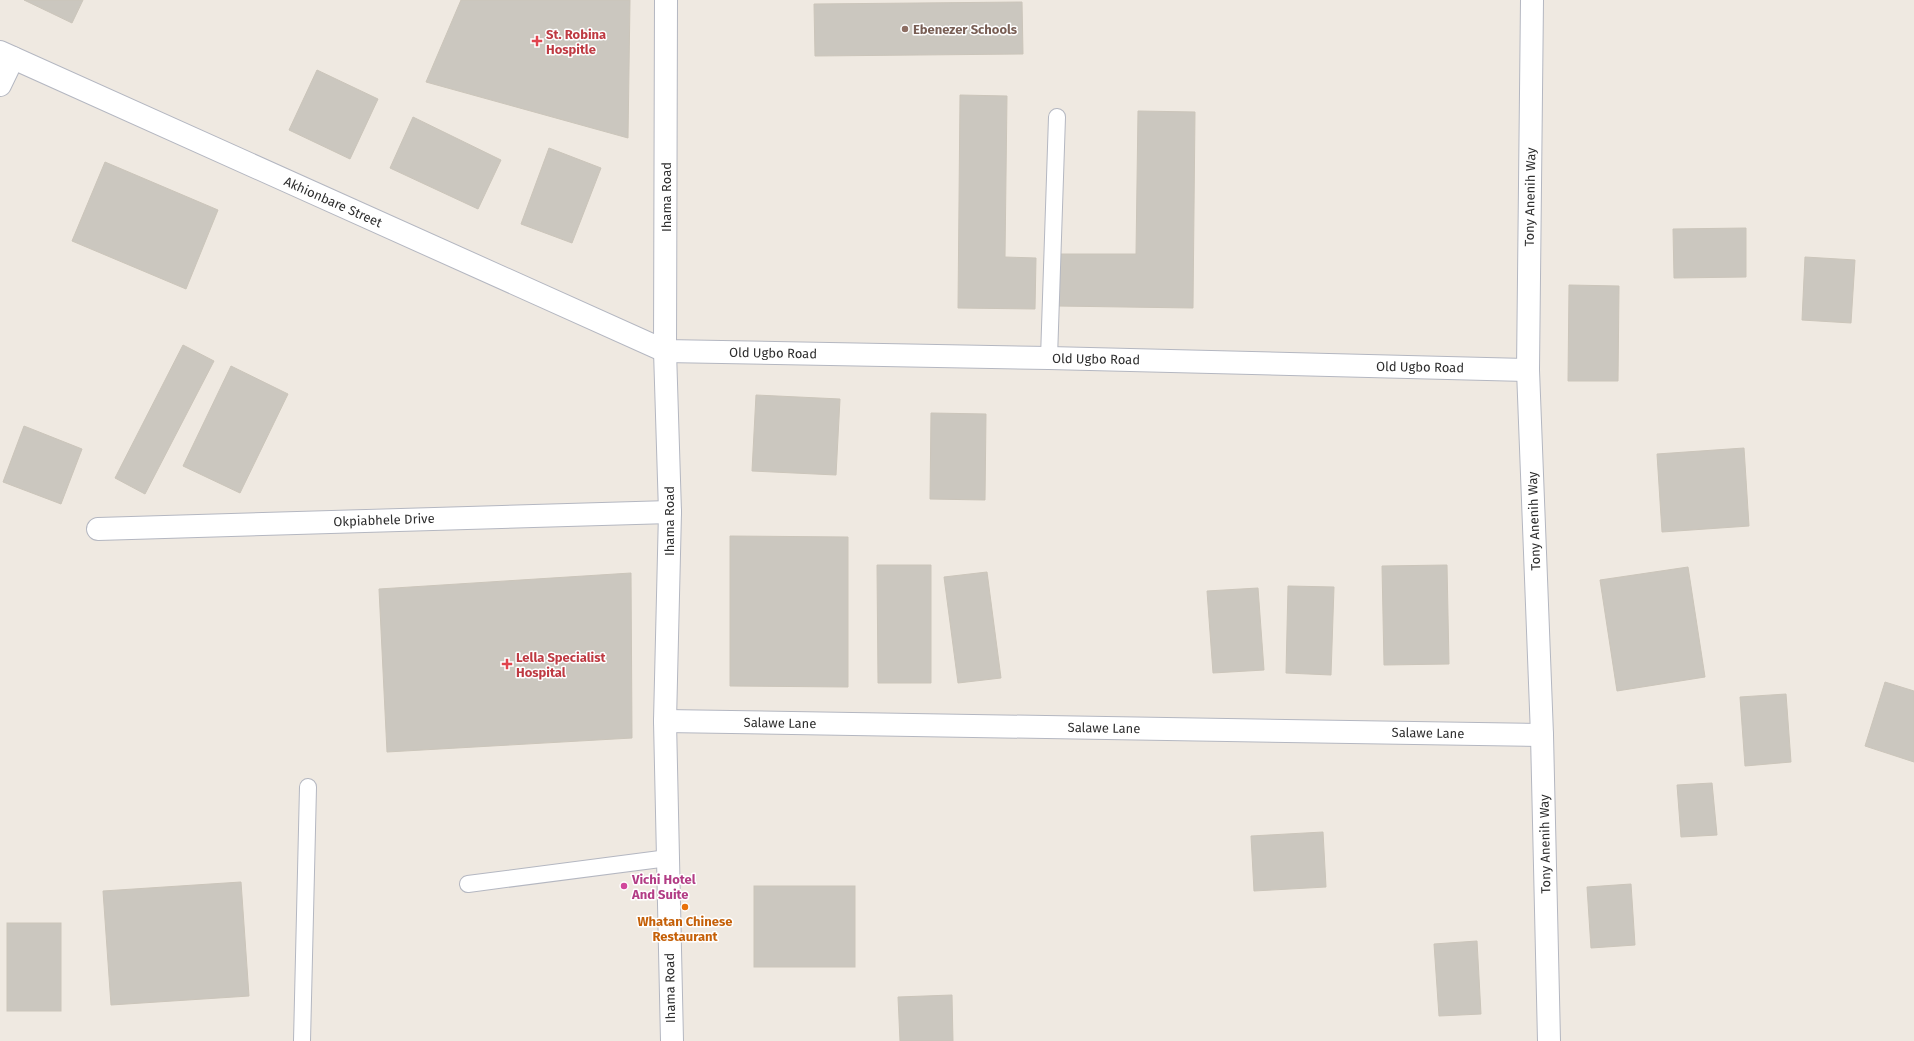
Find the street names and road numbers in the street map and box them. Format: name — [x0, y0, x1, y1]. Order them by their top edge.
street label: Tony Anenih Way — [1522, 147, 1538, 247]
street label: Ihama Road — [659, 162, 674, 232]
street label: Akhionbare Street — [282, 174, 385, 230]
street label: Old Ugbo Road — [729, 345, 817, 361]
street label: Old Ugbo Road — [1052, 351, 1140, 367]
street label: Old Ugbo Road — [1376, 359, 1464, 375]
street label: Tony Anenih Way — [1525, 471, 1543, 571]
street label: Ihama Road — [662, 486, 677, 556]
street label: Okpiabhele Drive — [333, 511, 435, 529]
street label: Salawe Lane — [743, 715, 817, 731]
street label: Salawe Lane — [1067, 720, 1141, 736]
street label: Salawe Lane — [1391, 725, 1465, 741]
street label: Tony Anenih Way — [1537, 794, 1553, 894]
street label: Ihama Road — [662, 953, 678, 1023]

